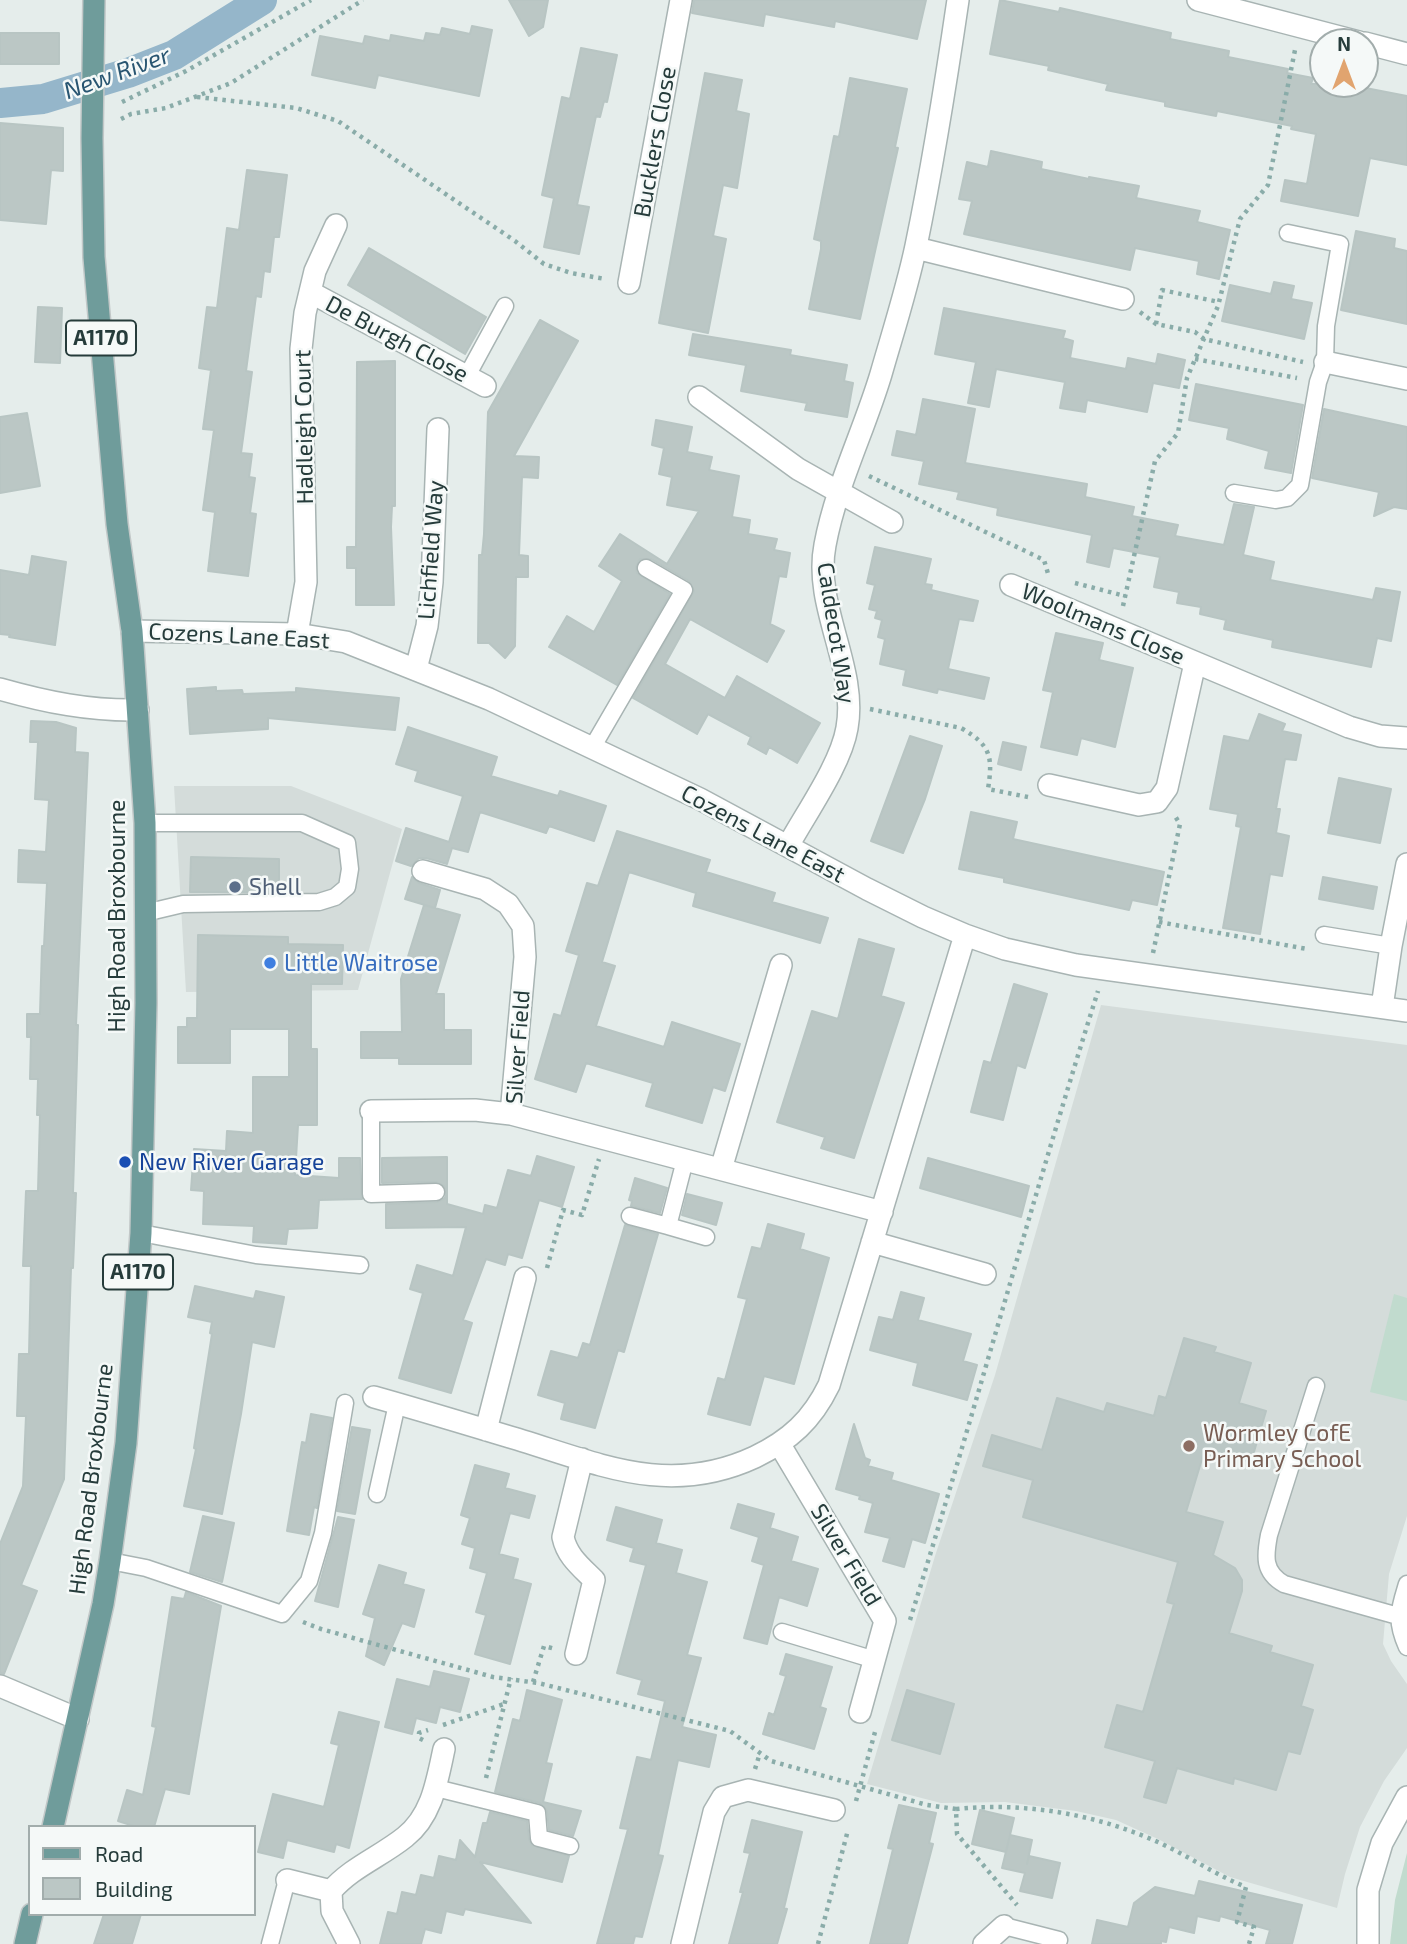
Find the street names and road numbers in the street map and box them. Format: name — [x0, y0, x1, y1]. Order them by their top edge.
street label: Bucklers Close — [628, 64, 682, 220]
street label: De Burgh Close — [321, 290, 473, 388]
road number: A1170 — [66, 320, 136, 356]
street label: Hadleigh Court — [289, 349, 319, 505]
street label: Lichfield Way — [412, 479, 450, 621]
street label: Caldecot Way — [811, 561, 861, 705]
street label: Woolmans Close — [1017, 577, 1189, 671]
street label: Cozens Lane East — [148, 617, 330, 655]
street label: Cozens Lane East — [676, 779, 850, 889]
street label: High Road Broxbourne — [103, 800, 131, 1032]
street label: Silver Field — [500, 989, 536, 1105]
road number: A1170 — [103, 1254, 173, 1290]
street label: High Road Broxbourne — [63, 1362, 119, 1596]
street label: Silver Field — [805, 1499, 887, 1611]

